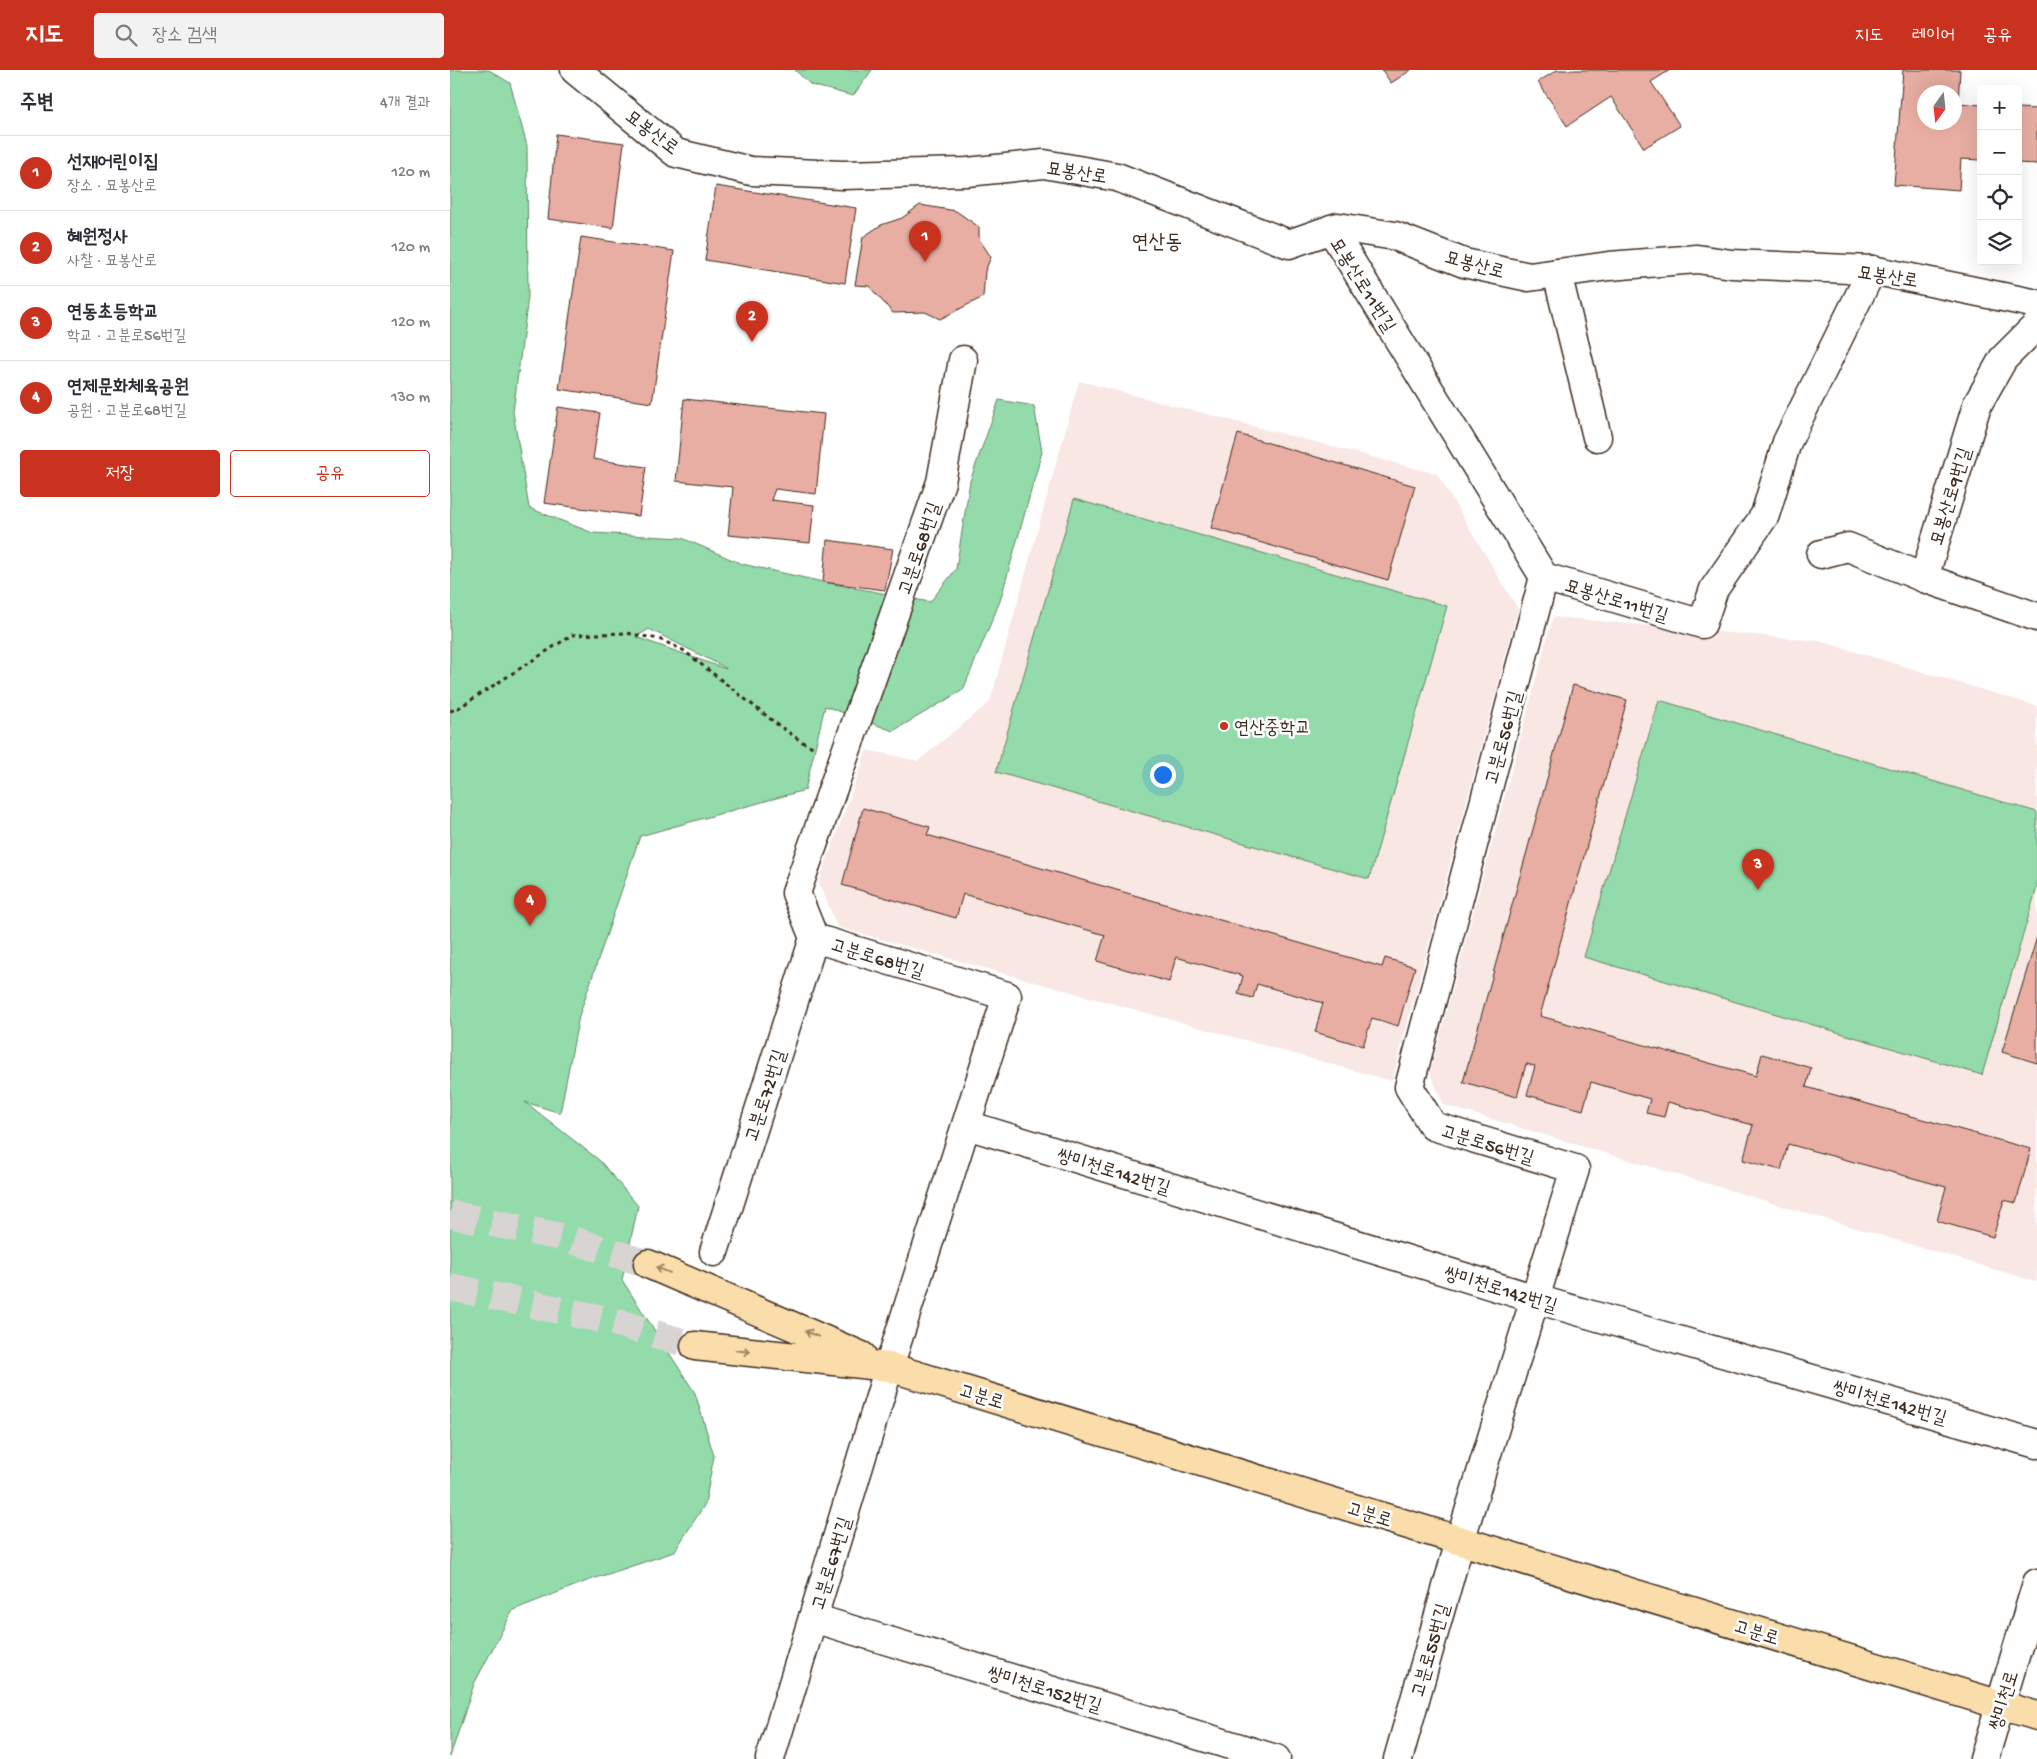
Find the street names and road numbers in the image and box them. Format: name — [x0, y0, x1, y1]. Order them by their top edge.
street label: 묘봉산로 — [620, 106, 682, 161]
street label: 묘봉산로 — [1044, 158, 1108, 191]
street label: 묘봉산로11번길 — [1323, 234, 1399, 337]
street label: 묘봉산로 — [1442, 247, 1507, 285]
street label: 묘봉산로 — [1855, 262, 1919, 295]
street label: 묘봉산로9번길 — [1927, 445, 1978, 549]
street label: 고분로68번길 — [895, 500, 948, 598]
street label: 묘봉산로11번길 — [1561, 576, 1671, 629]
street label: 고분로56번길 — [1482, 689, 1529, 787]
street label: 고분로68번길 — [827, 935, 926, 985]
street label: 고분로72번길 — [742, 1047, 793, 1145]
street label: 고분로56번길 — [1438, 1121, 1536, 1171]
street label: 쌍미천로142번길 — [1053, 1145, 1173, 1202]
street label: 쌍미천로142번길 — [1440, 1263, 1560, 1320]
street label: 쌍미천로142번길 — [1829, 1377, 1949, 1432]
street label: 고분로 — [956, 1381, 1006, 1416]
street label: 고분로 — [1344, 1499, 1394, 1534]
street label: 고분로67번길 — [808, 1515, 858, 1613]
street label: 고분로55번길 — [1408, 1601, 1457, 1700]
street label: 고분로 — [1731, 1617, 1781, 1652]
street label: 쌍미천로152번길 — [984, 1663, 1104, 1720]
street label: 쌍미천로 — [1985, 1668, 2025, 1734]

